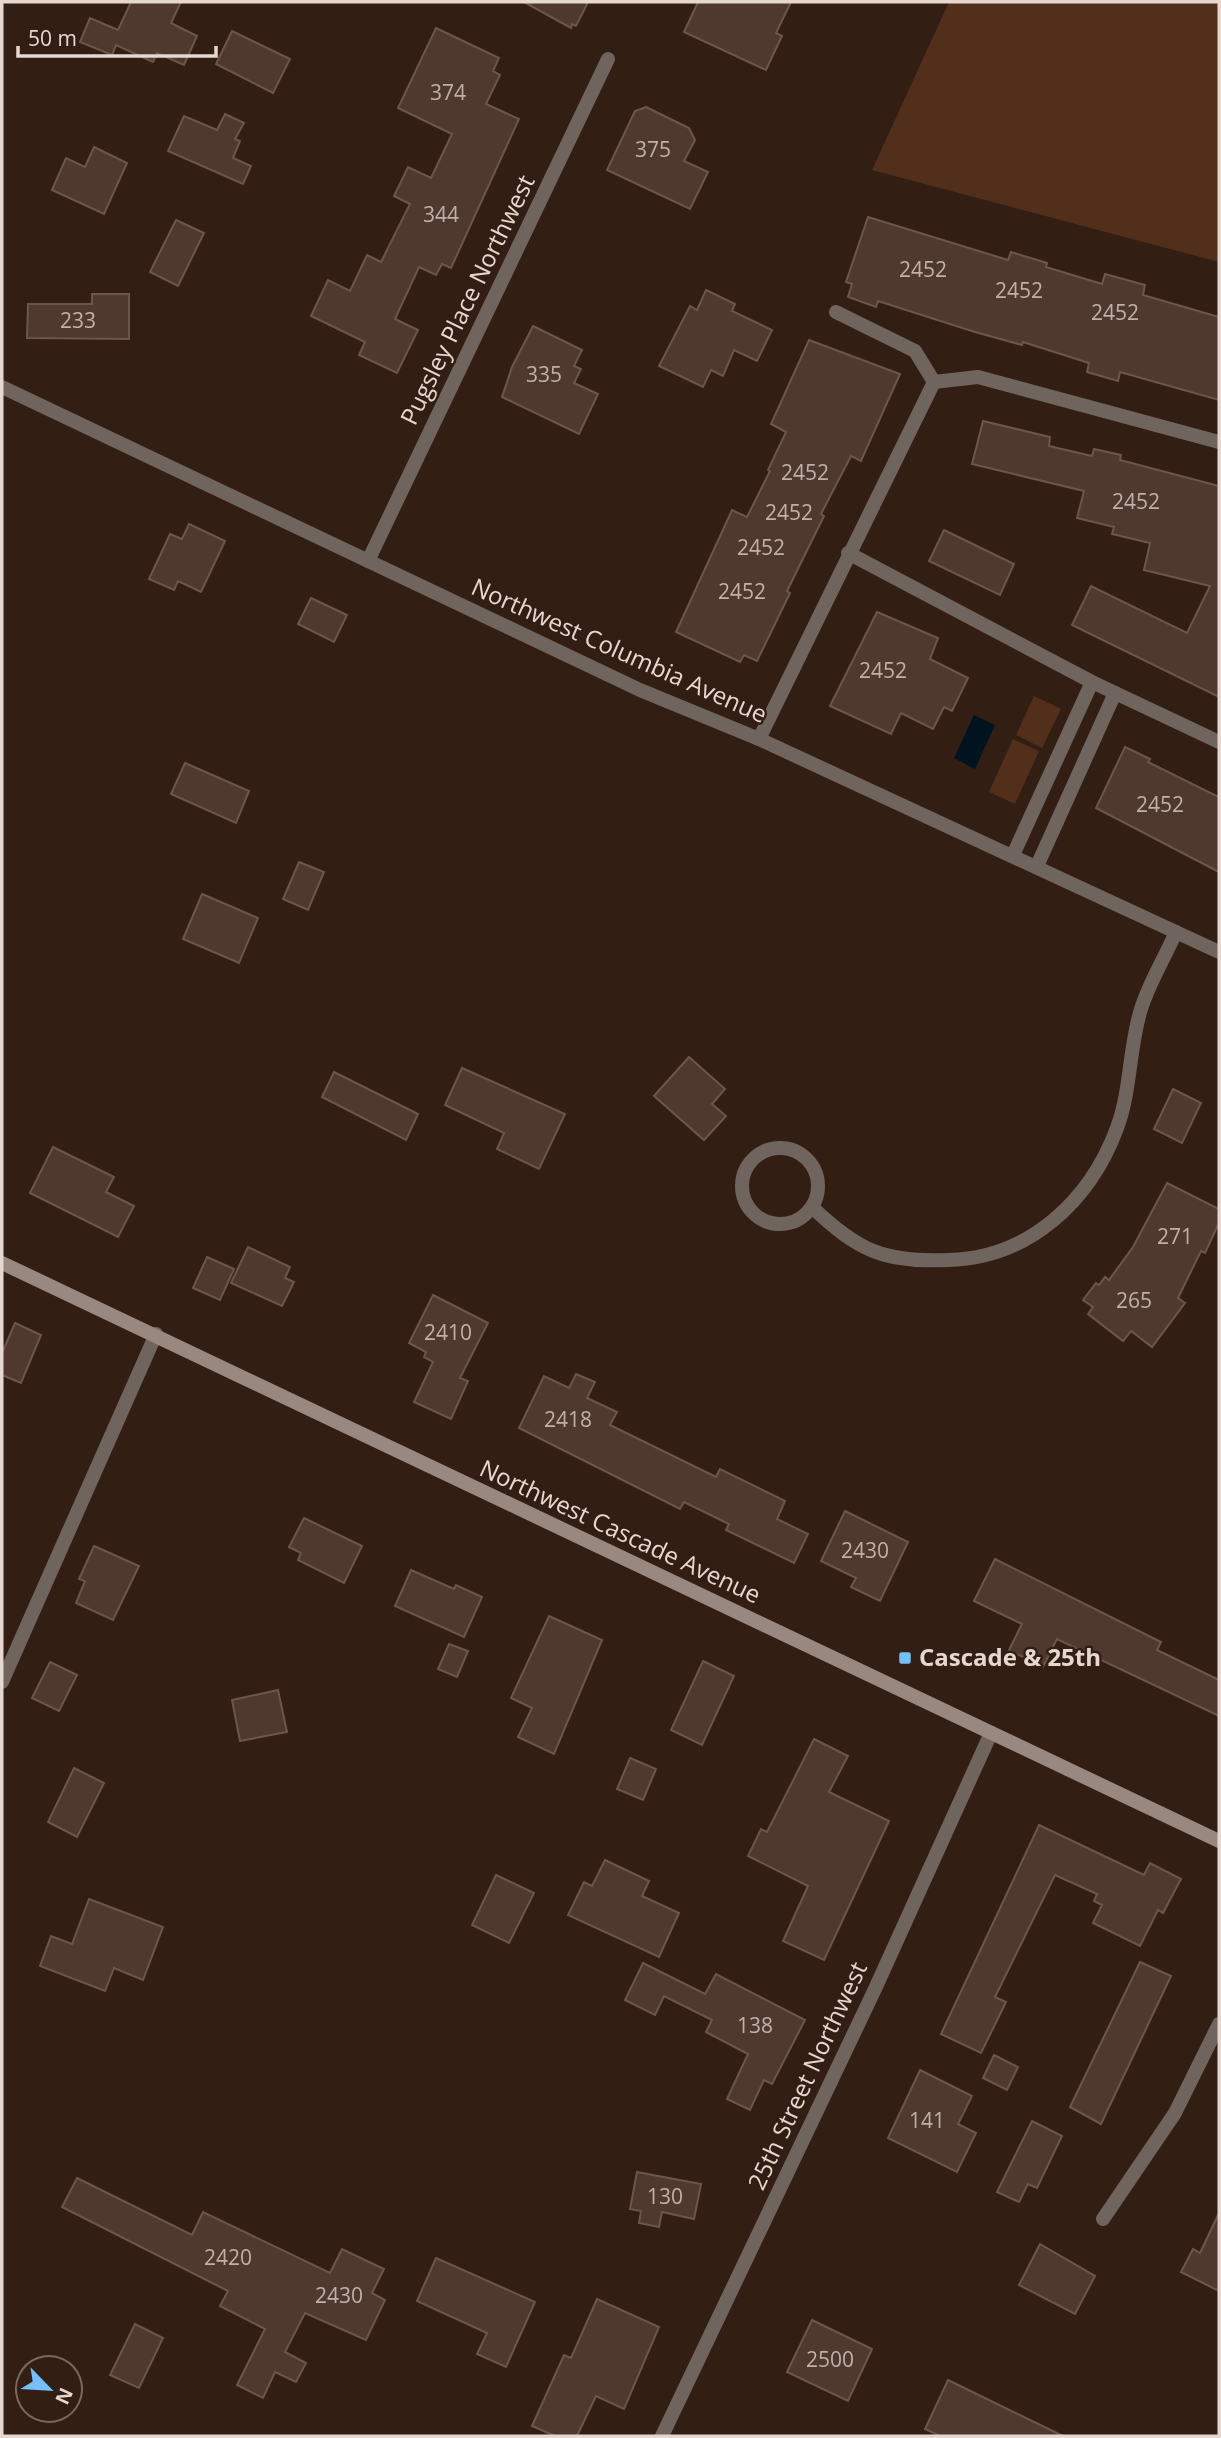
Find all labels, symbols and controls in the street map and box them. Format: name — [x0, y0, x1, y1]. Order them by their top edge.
scale bar — [18, 14, 215, 58]
text: 50 m — [28, 24, 77, 52]
house number: 374 — [430, 78, 466, 106]
house number: 375 — [635, 135, 671, 163]
street label: Pugsley Place Northwest — [392, 169, 542, 430]
house number: 344 — [423, 200, 459, 228]
house number: 2452 — [899, 255, 947, 283]
house number: 2452 — [995, 276, 1043, 304]
house number: 2452 — [1091, 298, 1139, 326]
house number: 233 — [60, 306, 96, 334]
house number: 335 — [526, 360, 562, 388]
house number: 2452 — [781, 458, 829, 486]
house number: 2452 — [1112, 487, 1160, 515]
house number: 2452 — [765, 498, 813, 526]
house number: 2452 — [737, 533, 785, 561]
street label: Northwest Columbia Avenue — [467, 569, 773, 730]
house number: 2452 — [718, 577, 766, 605]
house number: 2452 — [859, 656, 907, 684]
house number: 2452 — [1136, 790, 1184, 818]
house number: 271 — [1157, 1222, 1193, 1250]
house number: 265 — [1116, 1286, 1152, 1314]
house number: 2410 — [424, 1318, 472, 1346]
house number: 2418 — [544, 1405, 592, 1433]
street label: Northwest Cascade Avenue — [475, 1451, 767, 1610]
house number: 2430 — [841, 1536, 889, 1564]
place label: Cascade & 25th — [919, 1640, 1101, 1673]
marker: Cascade & 25th — [897, 1650, 913, 1666]
street label: 25th Street Northwest — [739, 1956, 874, 2195]
house number: 138 — [737, 2011, 773, 2039]
house number: 141 — [909, 2106, 945, 2134]
house number: 130 — [647, 2182, 683, 2210]
house number: 2420 — [204, 2243, 252, 2271]
house number: 2430 — [315, 2281, 363, 2309]
house number: 2500 — [806, 2345, 854, 2373]
north arrow — [14, 2354, 84, 2424]
text: N — [49, 2384, 79, 2409]

